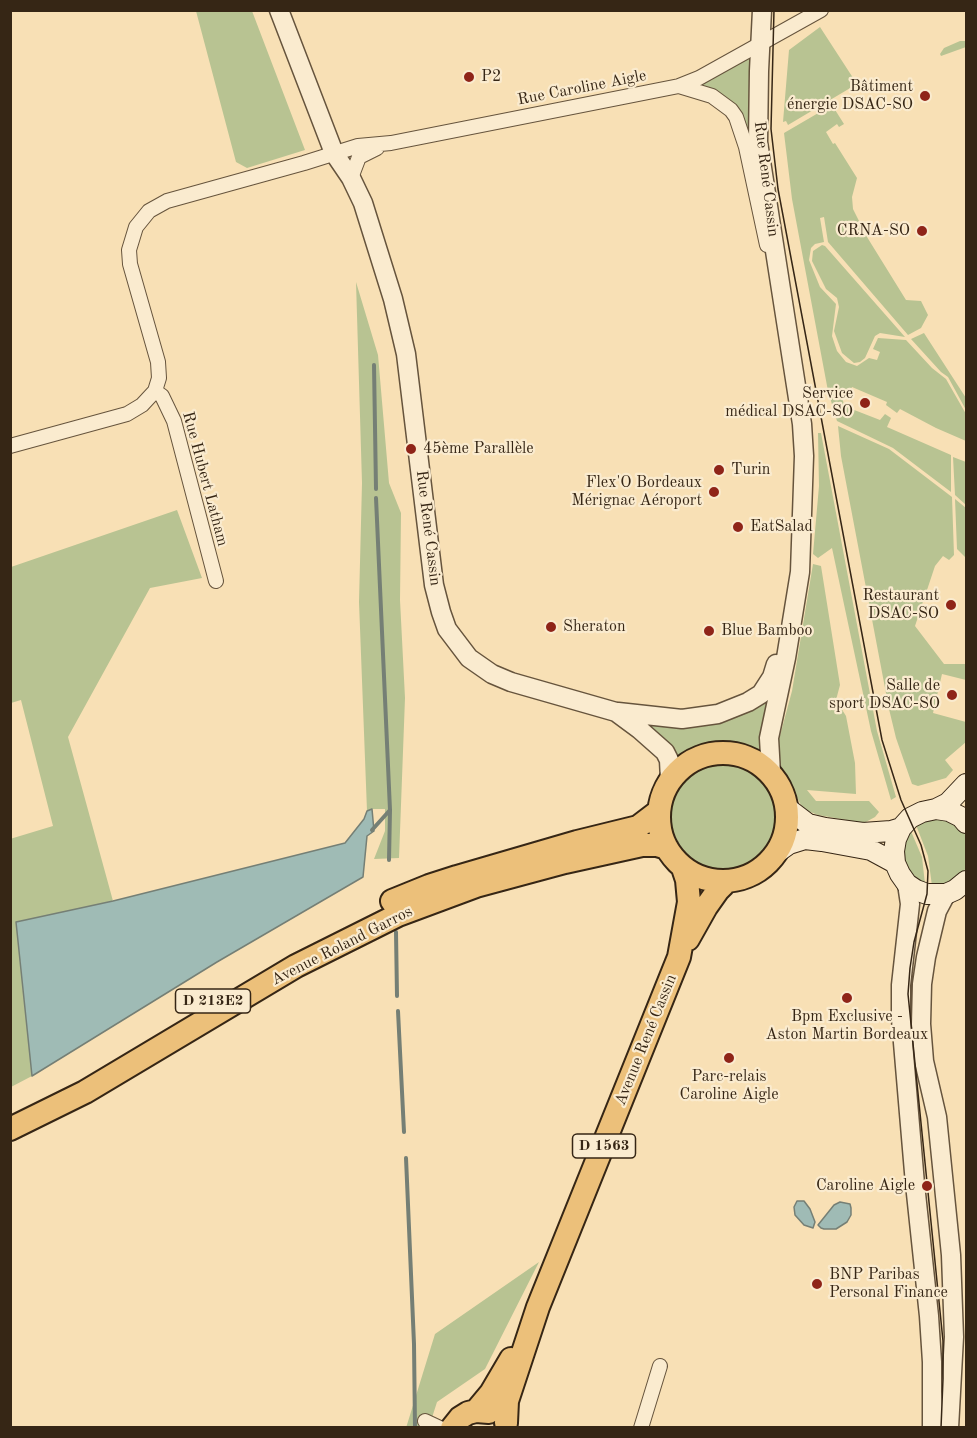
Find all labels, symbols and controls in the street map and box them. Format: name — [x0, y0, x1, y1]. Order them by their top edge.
street label: Rue Caroline Aigle — [516, 66, 648, 110]
place label: P2 — [481, 67, 501, 87]
marker: P2 — [462, 70, 476, 84]
place label: Bâtiment énergie DSAC-SO — [787, 77, 913, 115]
marker: Bâtiment énergie DSAC-SO — [918, 89, 932, 103]
street label: Rue René Cassin — [749, 120, 783, 238]
place label: CRNA-SO — [837, 221, 910, 241]
marker: CRNA-SO — [915, 224, 929, 238]
place label: Service médical DSAC-SO — [725, 384, 853, 422]
marker: Service médical DSAC-SO — [858, 396, 872, 410]
street label: Rue Hubert Latham — [178, 410, 232, 548]
place label: 45ème Parallèle — [423, 439, 534, 459]
marker: 45ème Parallèle — [404, 442, 418, 456]
place label: Turin — [731, 460, 770, 480]
marker: Turin — [712, 463, 726, 477]
street label: Rue René Cassin — [411, 469, 445, 587]
place label: Flex'O Bordeaux Mérignac Aéroport — [571, 473, 702, 511]
marker: Flex'O Bordeaux Mérignac Aéroport — [707, 485, 721, 499]
place label: EatSalad — [750, 517, 813, 537]
marker: EatSalad — [731, 520, 745, 534]
place label: Restaurant DSAC-SO — [862, 586, 939, 624]
marker: Restaurant DSAC-SO — [944, 598, 958, 612]
place label: Sheraton — [563, 617, 626, 637]
marker: Sheraton — [544, 620, 558, 634]
place label: Blue Bamboo — [721, 621, 812, 641]
marker: Blue Bamboo — [702, 624, 716, 638]
place label: Salle de sport DSAC-SO — [829, 676, 940, 714]
marker: Salle de sport DSAC-SO — [945, 688, 959, 702]
street label: Avenue Roland Garros — [268, 902, 416, 990]
street label: Avenue René Cassin — [611, 971, 681, 1109]
road number: D 213E2 — [176, 989, 250, 1013]
marker: Bpm Exclusive - Aston Martin Bordeaux — [840, 991, 854, 1005]
place label: Bpm Exclusive - Aston Martin Bordeaux — [766, 1007, 928, 1045]
marker: Parc-relais Caroline Aigle — [722, 1051, 736, 1065]
place label: Parc-relais Caroline Aigle — [679, 1067, 779, 1105]
road number: D 1563 — [572, 1134, 636, 1158]
place label: Caroline Aigle — [816, 1176, 915, 1196]
marker: Caroline Aigle — [920, 1179, 934, 1193]
place label: BNP Paribas Personal Finance — [829, 1265, 948, 1303]
marker: BNP Paribas Personal Finance — [810, 1277, 824, 1291]

